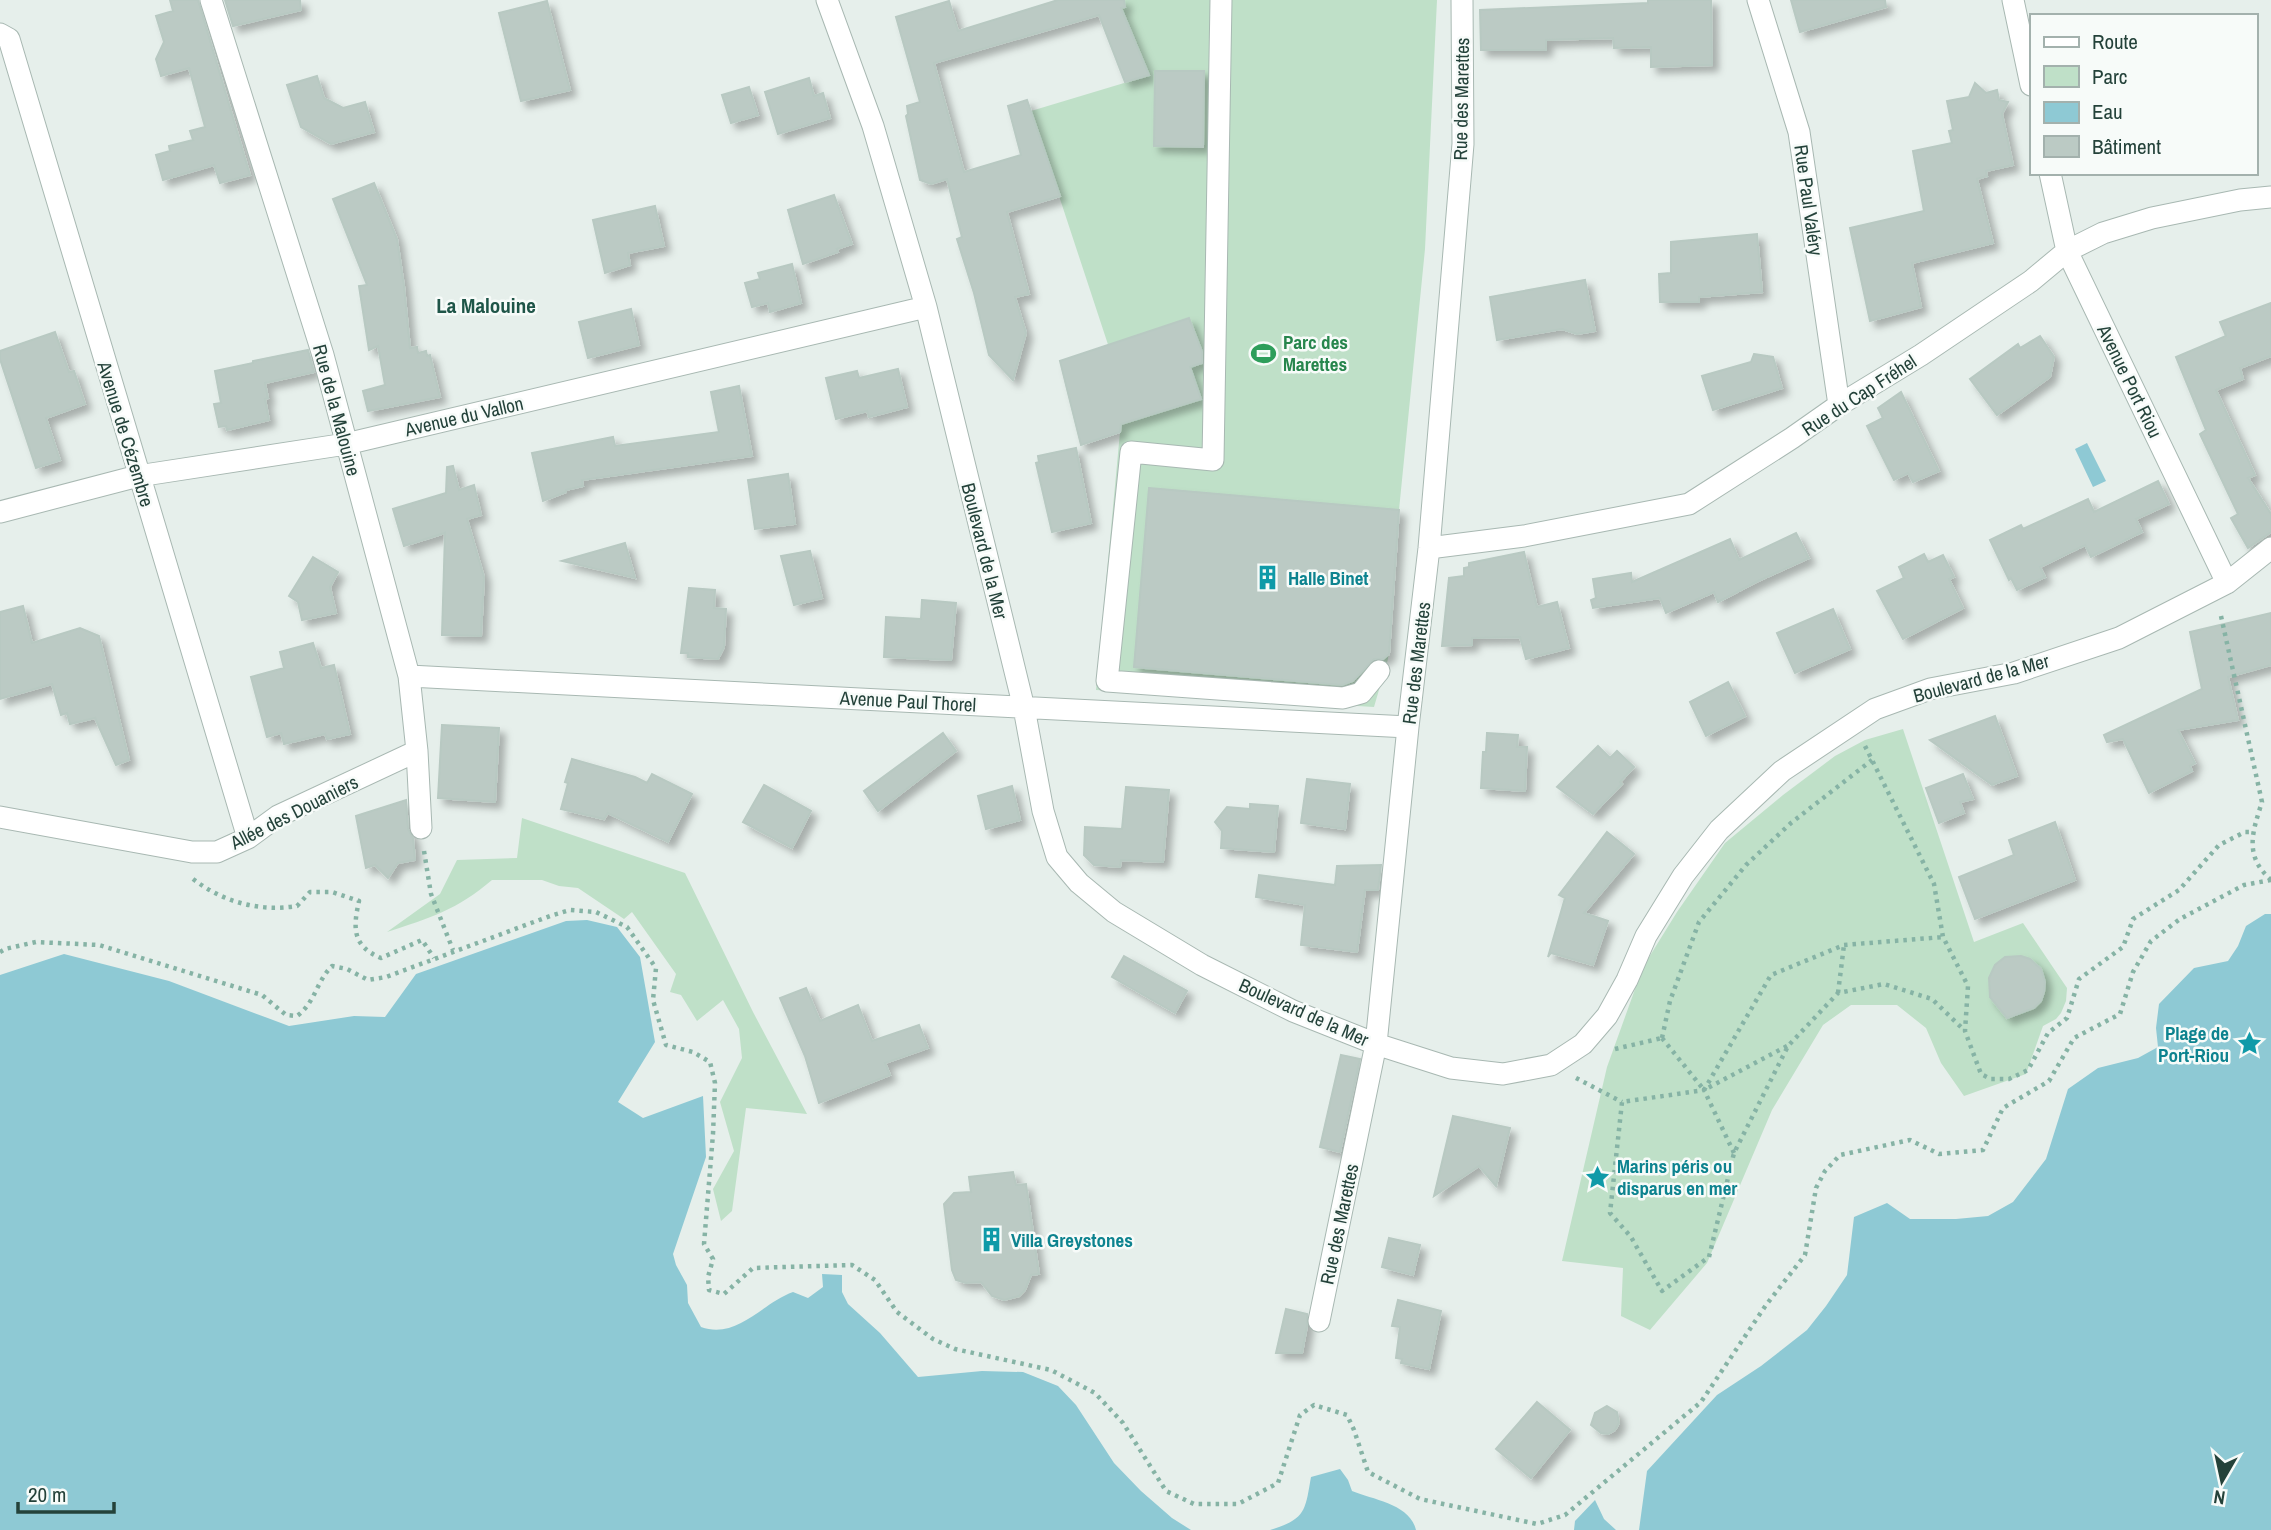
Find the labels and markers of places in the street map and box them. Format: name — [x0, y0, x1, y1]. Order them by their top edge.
place label: Parc des Marettes — [1283, 329, 1348, 377]
sports icon: Parc des Marettes — [1249, 339, 1277, 367]
building icon: Halle Binet — [1254, 564, 1282, 592]
place label: Halle Binet — [1288, 565, 1369, 591]
place label: Plage de Port-Riou — [2158, 1020, 2229, 1068]
place icon: Plage de Port-Riou — [2235, 1030, 2263, 1058]
place label: Marins péris ou disparus en mer — [1617, 1153, 1737, 1201]
place icon: Marins péris ou disparus en mer — [1583, 1163, 1611, 1191]
building icon: Villa Greystones — [977, 1226, 1005, 1254]
place label: Villa Greystones — [1011, 1227, 1133, 1253]

